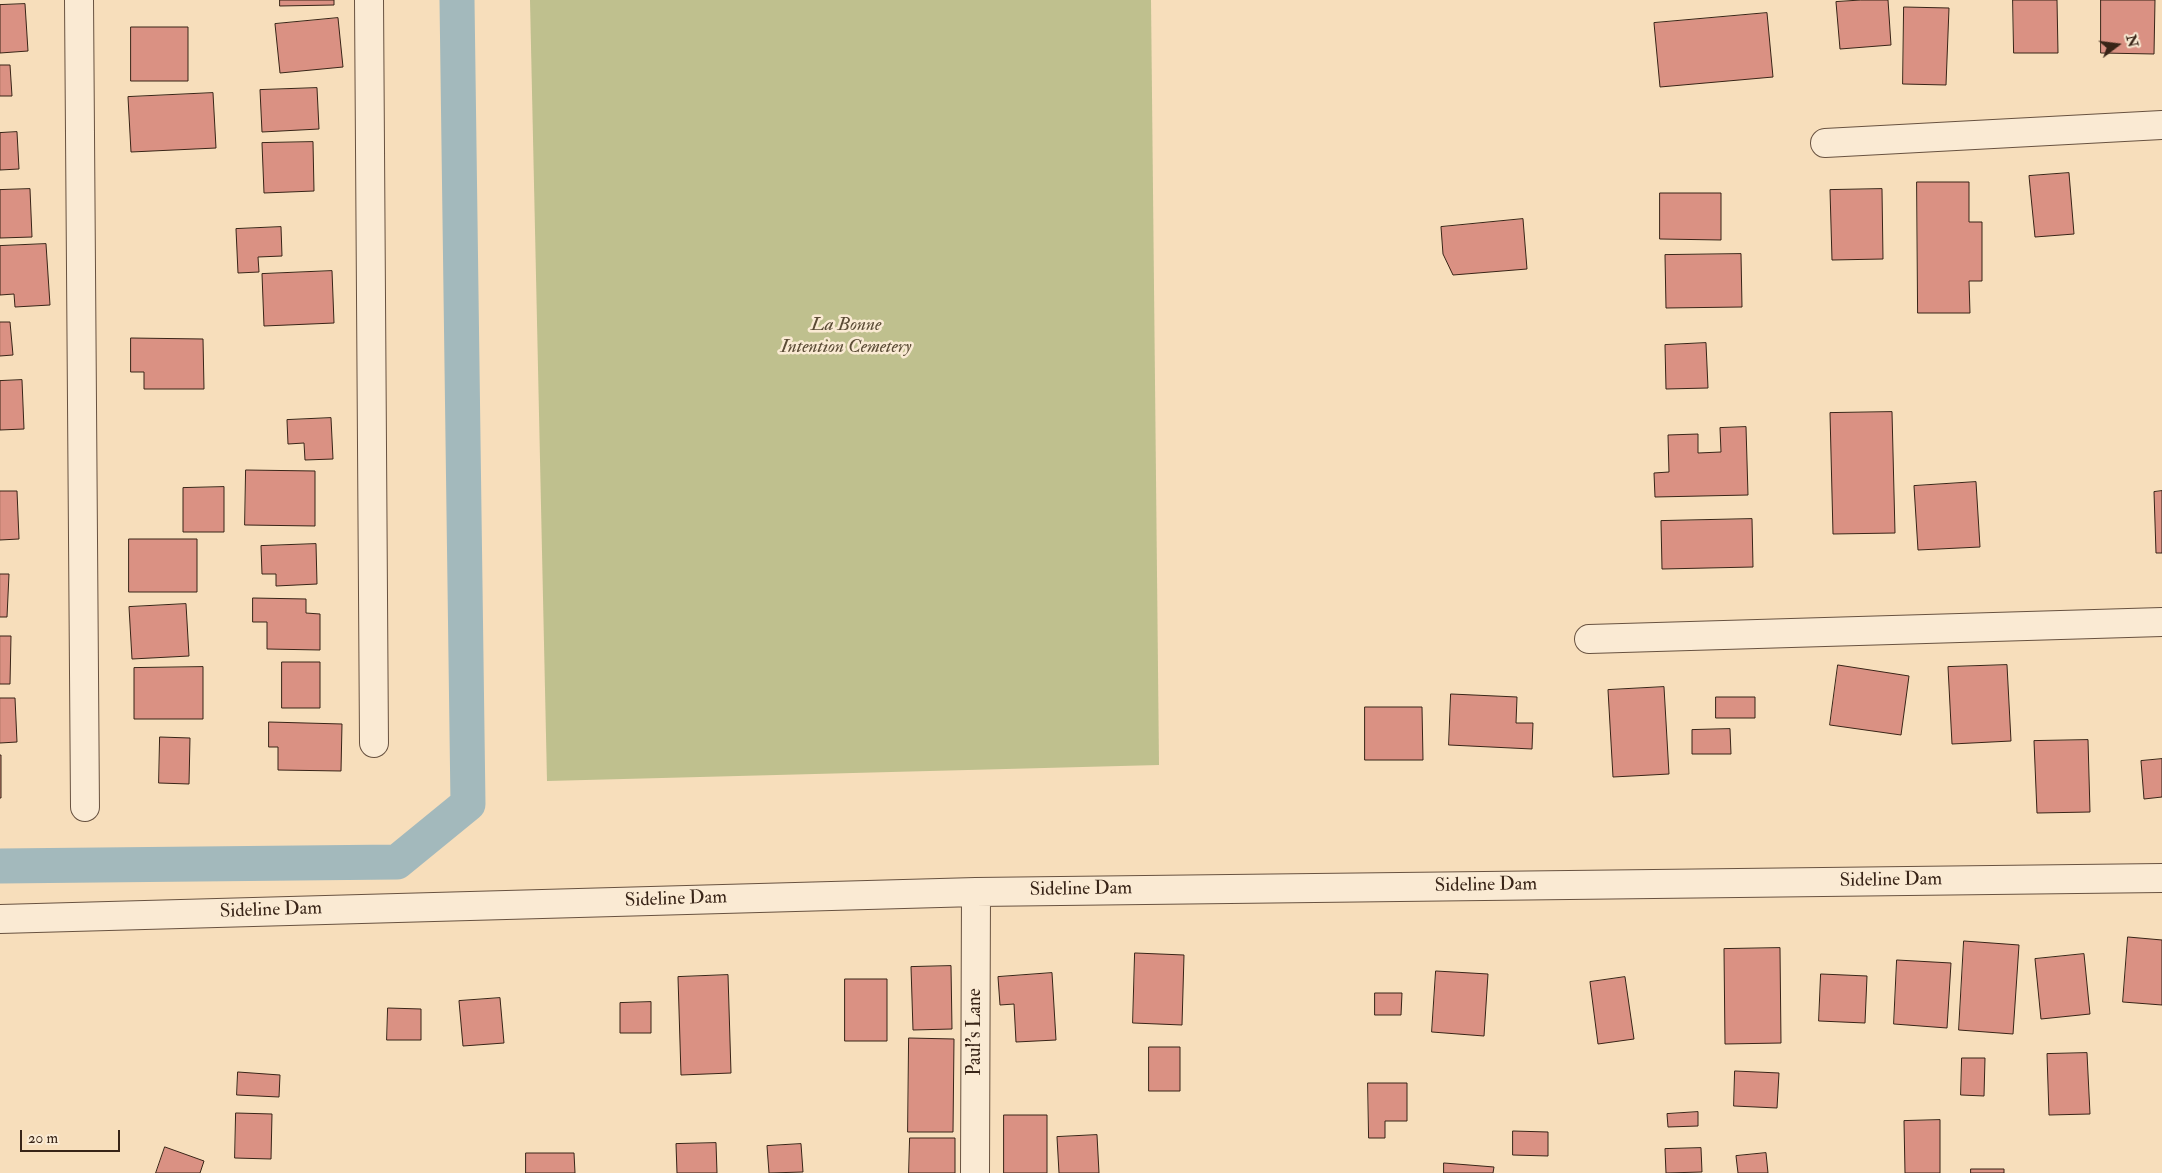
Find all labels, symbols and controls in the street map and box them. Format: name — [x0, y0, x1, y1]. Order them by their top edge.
north arrow — [2092, 20, 2142, 70]
text: N — [2122, 33, 2142, 49]
park label: La Bonne Intention Cemetery — [781, 315, 911, 359]
street label: Sideline Dam — [1840, 869, 1942, 893]
street label: Sideline Dam — [1435, 874, 1537, 898]
street label: Sideline Dam — [1030, 878, 1132, 902]
street label: Sideline Dam — [624, 887, 728, 913]
street label: Sideline Dam — [219, 898, 323, 924]
street label: Paul's Lane — [965, 988, 987, 1076]
scale bar — [22, 1120, 122, 1152]
text: 20 m — [28, 1129, 58, 1148]

